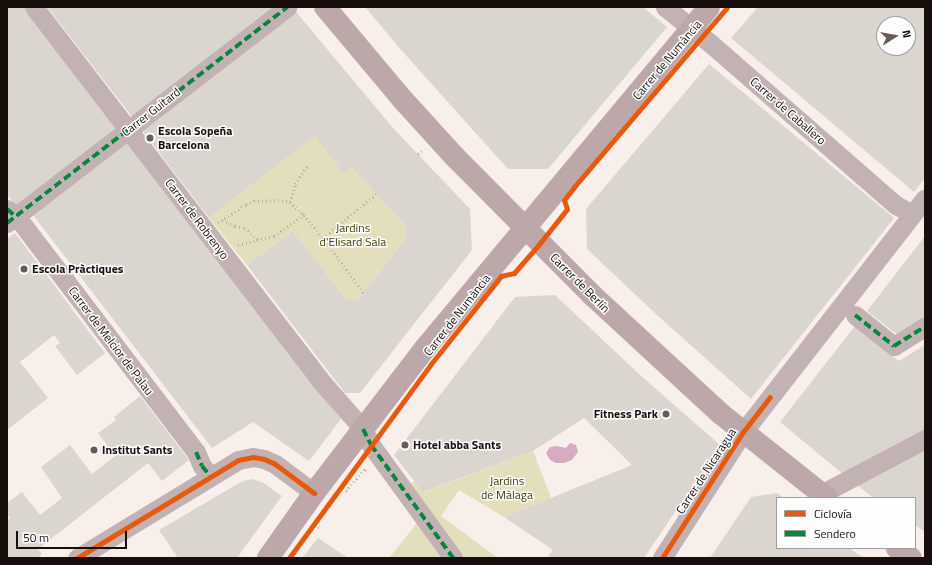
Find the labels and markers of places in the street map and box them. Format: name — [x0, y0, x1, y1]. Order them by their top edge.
place label: Escola Sopeña Barcelona — [158, 124, 232, 152]
marker: Escola Sopeña Barcelona — [145, 133, 155, 143]
place label: Escola Pràctiques — [32, 262, 123, 276]
marker: Escola Pràctiques — [19, 264, 29, 274]
place label: Fitness Park — [594, 407, 658, 421]
marker: Fitness Park — [661, 409, 671, 419]
place label: Hotel abba Sants — [413, 438, 501, 452]
marker: Hotel abba Sants — [400, 440, 410, 450]
place label: Institut Sants — [102, 443, 173, 457]
marker: Institut Sants — [89, 445, 99, 455]

